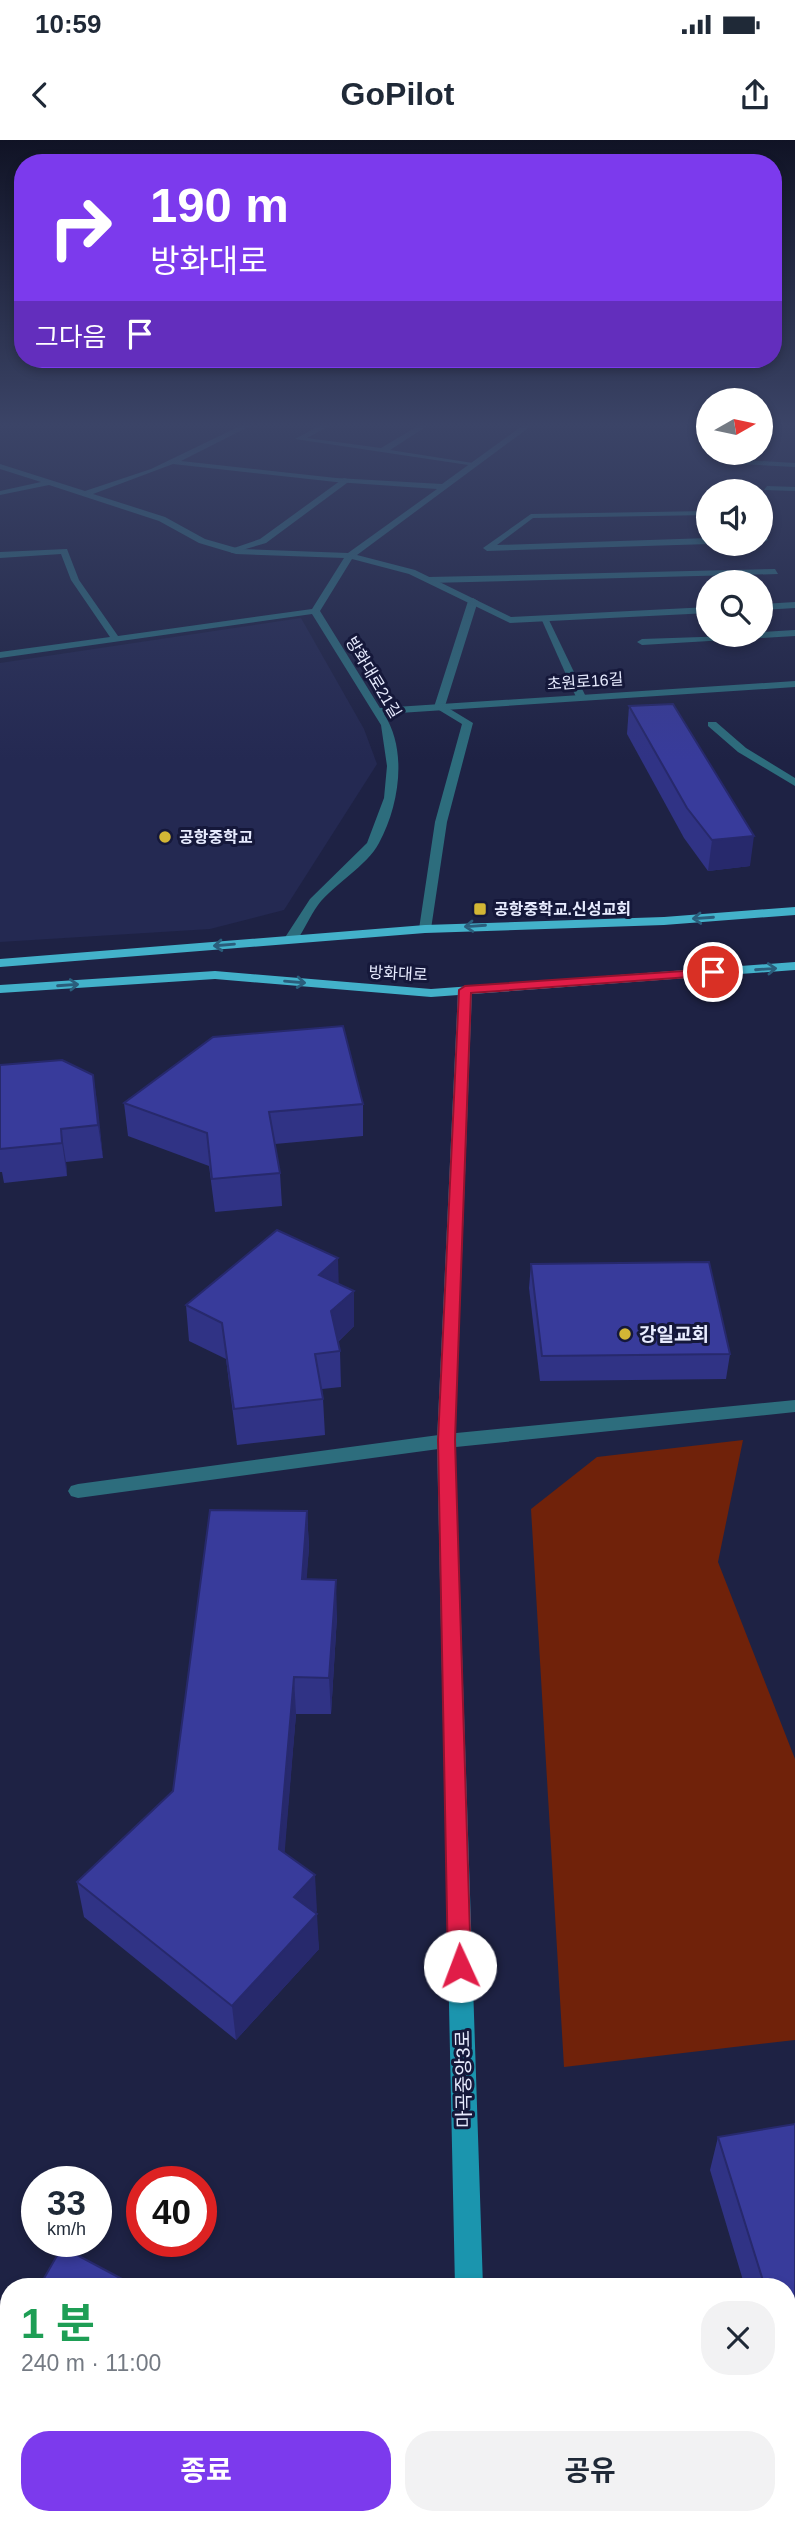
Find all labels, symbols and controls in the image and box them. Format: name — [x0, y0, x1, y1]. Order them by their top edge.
text: 10:59 — [35, 9, 102, 39]
icon: back — [21, 76, 59, 114]
text: GoPilot — [341, 76, 454, 112]
icon: share — [736, 76, 774, 114]
text: 190 m — [150, 178, 289, 232]
icon: right — [35, 182, 126, 273]
text: 방화대로 — [150, 243, 268, 279]
icon: arrive — [121, 315, 159, 353]
text: 그다음 — [35, 322, 107, 352]
north arrow — [696, 388, 774, 466]
map controls — [696, 388, 773, 647]
button: sound — [696, 479, 773, 556]
button: search — [696, 570, 773, 647]
street label: 방화대로21길 — [343, 634, 404, 721]
street label: 초원로16길 — [546, 670, 624, 693]
place label: 공항중학교 — [179, 828, 253, 846]
marker: 공항중학교 — [157, 829, 173, 845]
place label: 공항중학교.신성교회 — [494, 900, 631, 918]
marker: 공항중학교.신성교회 — [472, 901, 488, 917]
one-way arrow — [692, 912, 714, 925]
one-way arrow — [464, 920, 487, 933]
one-way arrow — [213, 939, 236, 952]
pin — [683, 942, 743, 1002]
icon: arrive — [694, 953, 732, 991]
one-way arrow — [754, 962, 777, 975]
street label: 방화대로 — [368, 963, 428, 984]
one-way arrow — [283, 976, 306, 989]
one-way arrow — [56, 978, 79, 991]
place label: 강일교회 — [639, 1324, 709, 1345]
marker: 강일교회 — [617, 1326, 633, 1342]
position arrow — [423, 1929, 497, 2003]
street label: 마곡중앙3로 — [452, 2030, 475, 2128]
speed limit sign: 40 — [126, 2166, 217, 2257]
text: 33 — [47, 2183, 86, 2222]
text: km/h — [47, 2219, 86, 2239]
text: 1 분 — [21, 2300, 95, 2347]
button: close — [701, 2301, 775, 2375]
text: 240 m · 11:00 — [21, 2350, 161, 2376]
button: 종료 — [21, 2431, 391, 2511]
button: 공유 — [405, 2431, 775, 2511]

